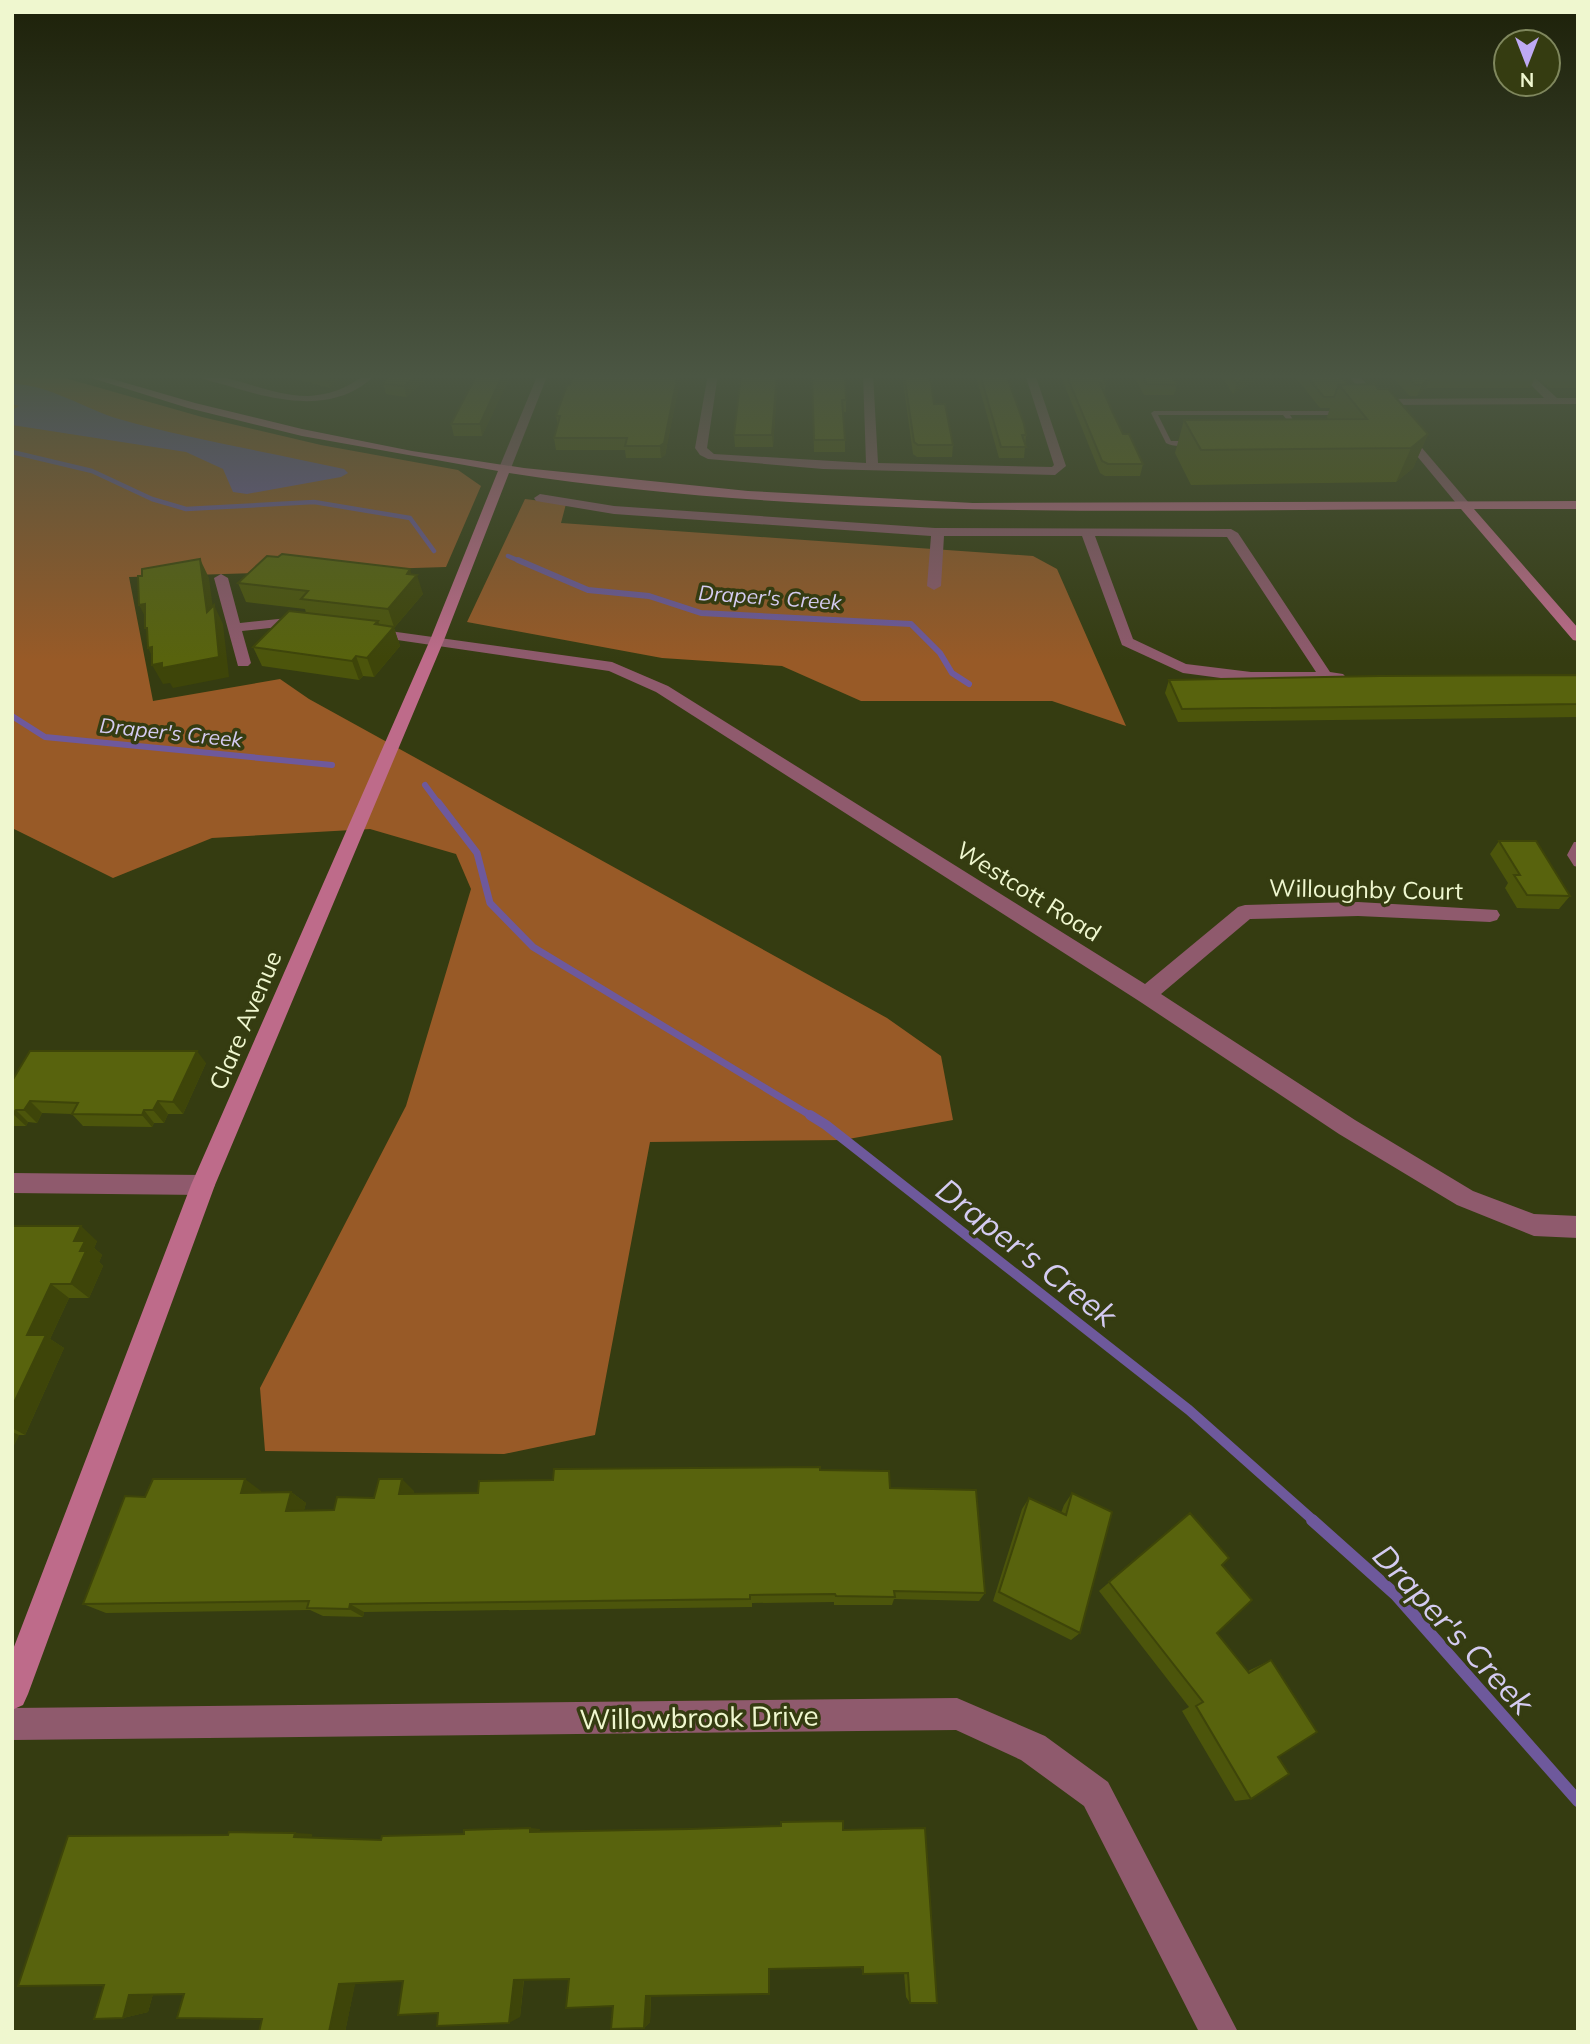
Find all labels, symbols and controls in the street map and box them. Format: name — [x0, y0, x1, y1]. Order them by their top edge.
north arrow — [1492, 28, 1562, 98]
text: N — [1520, 68, 1534, 92]
water label: Draper's Creek — [698, 579, 844, 615]
water label: Draper's Creek — [98, 712, 245, 753]
street label: Westcott Road — [951, 835, 1107, 947]
street label: Willoughby Court — [1269, 872, 1463, 906]
street label: Clare Avenue — [202, 946, 288, 1094]
water label: Draper's Creek — [929, 1169, 1127, 1336]
water label: Draper's Creek — [1365, 1535, 1544, 1724]
street label: Willowbrook Drive — [579, 1697, 819, 1737]

